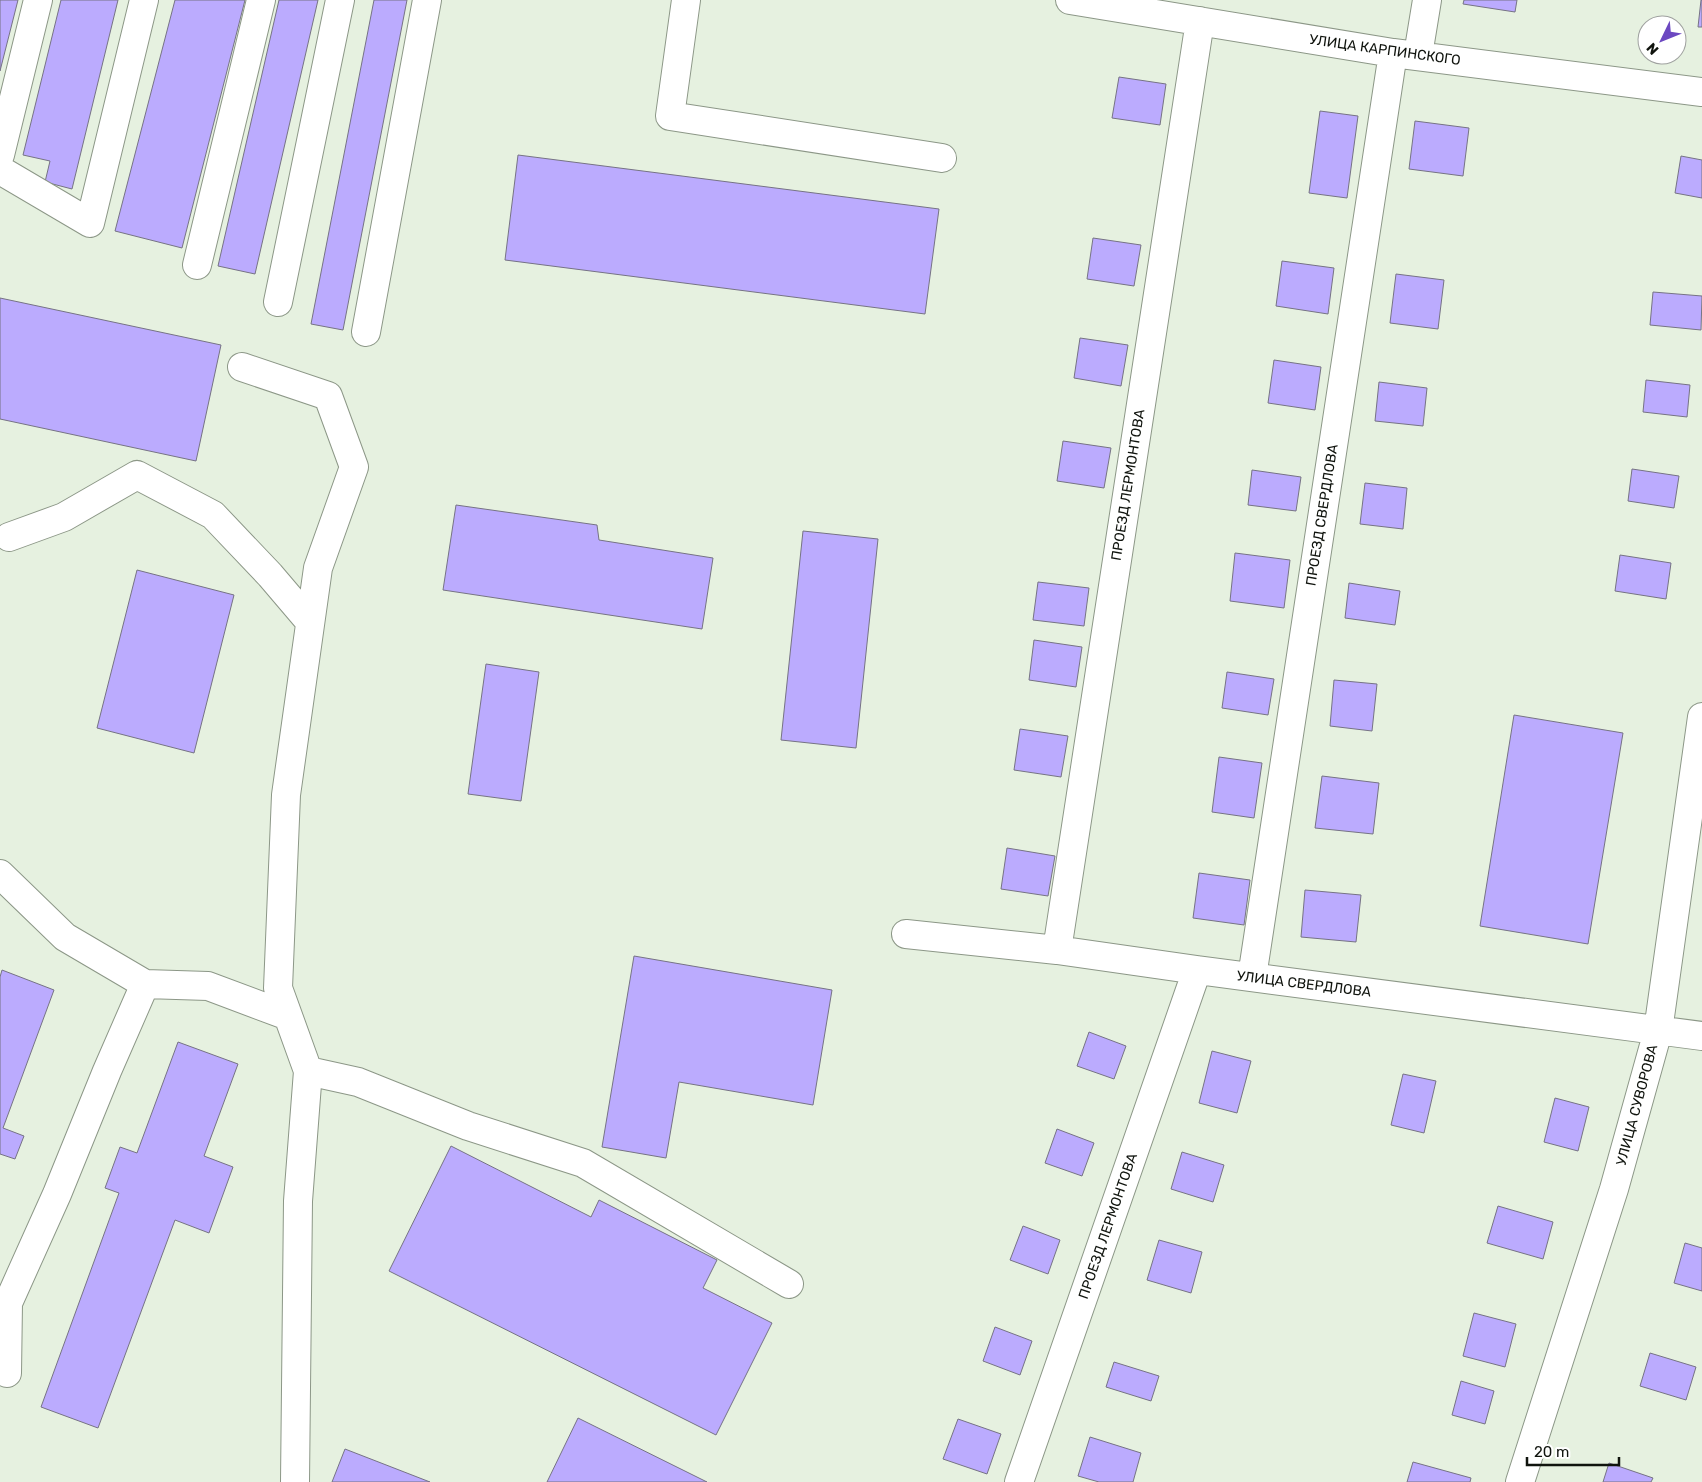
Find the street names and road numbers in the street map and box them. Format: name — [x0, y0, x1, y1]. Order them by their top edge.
street label: УЛИЦА КАРПИНСКОГО — [1308, 31, 1462, 69]
street label: ПРОЕЗД ЛЕРМОНТОВА — [1108, 407, 1148, 562]
street label: ПРОЕЗД СВЕРДЛОВА — [1302, 442, 1342, 587]
street label: УЛИЦА СВЕРДЛОВА — [1236, 967, 1373, 1001]
street label: УЛИЦА СУВОРОВА — [1613, 1042, 1662, 1167]
street label: ПРОЕЗД ЛЕРМОНТОВА — [1075, 1150, 1141, 1301]

